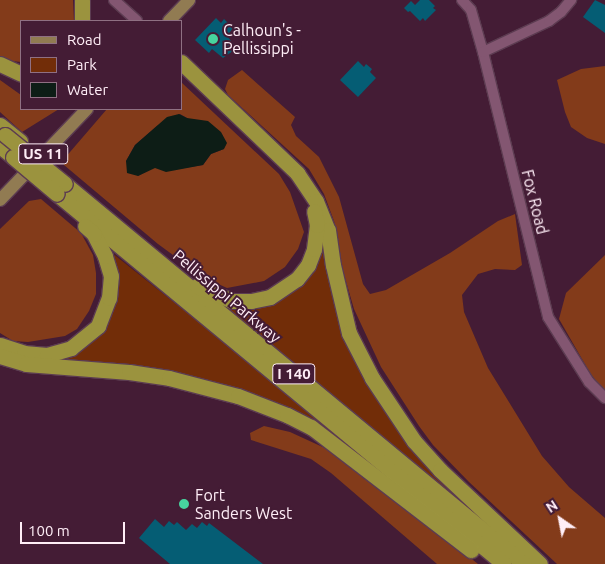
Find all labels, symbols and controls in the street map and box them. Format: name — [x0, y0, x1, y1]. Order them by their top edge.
legend — [20, 20, 182, 110]
place label: Calhoun's - Pellissippi — [223, 20, 301, 58]
text: Road — [67, 31, 102, 48]
marker: Calhoun's - Pellissippi — [207, 33, 219, 45]
text: Park — [67, 56, 97, 73]
text: Water — [67, 81, 108, 98]
road number: US 11 — [18, 142, 68, 166]
street label: Fox Road — [518, 168, 552, 236]
street label: Pellissippi Parkway — [169, 245, 285, 347]
road number: I 140 — [272, 362, 316, 386]
place label: Fort Sanders West — [195, 485, 292, 523]
north arrow — [535, 494, 585, 544]
marker: Fort Sanders West — [177, 497, 191, 511]
text: N — [543, 497, 561, 516]
scale bar — [22, 512, 128, 544]
text: 100 m — [28, 522, 70, 539]

